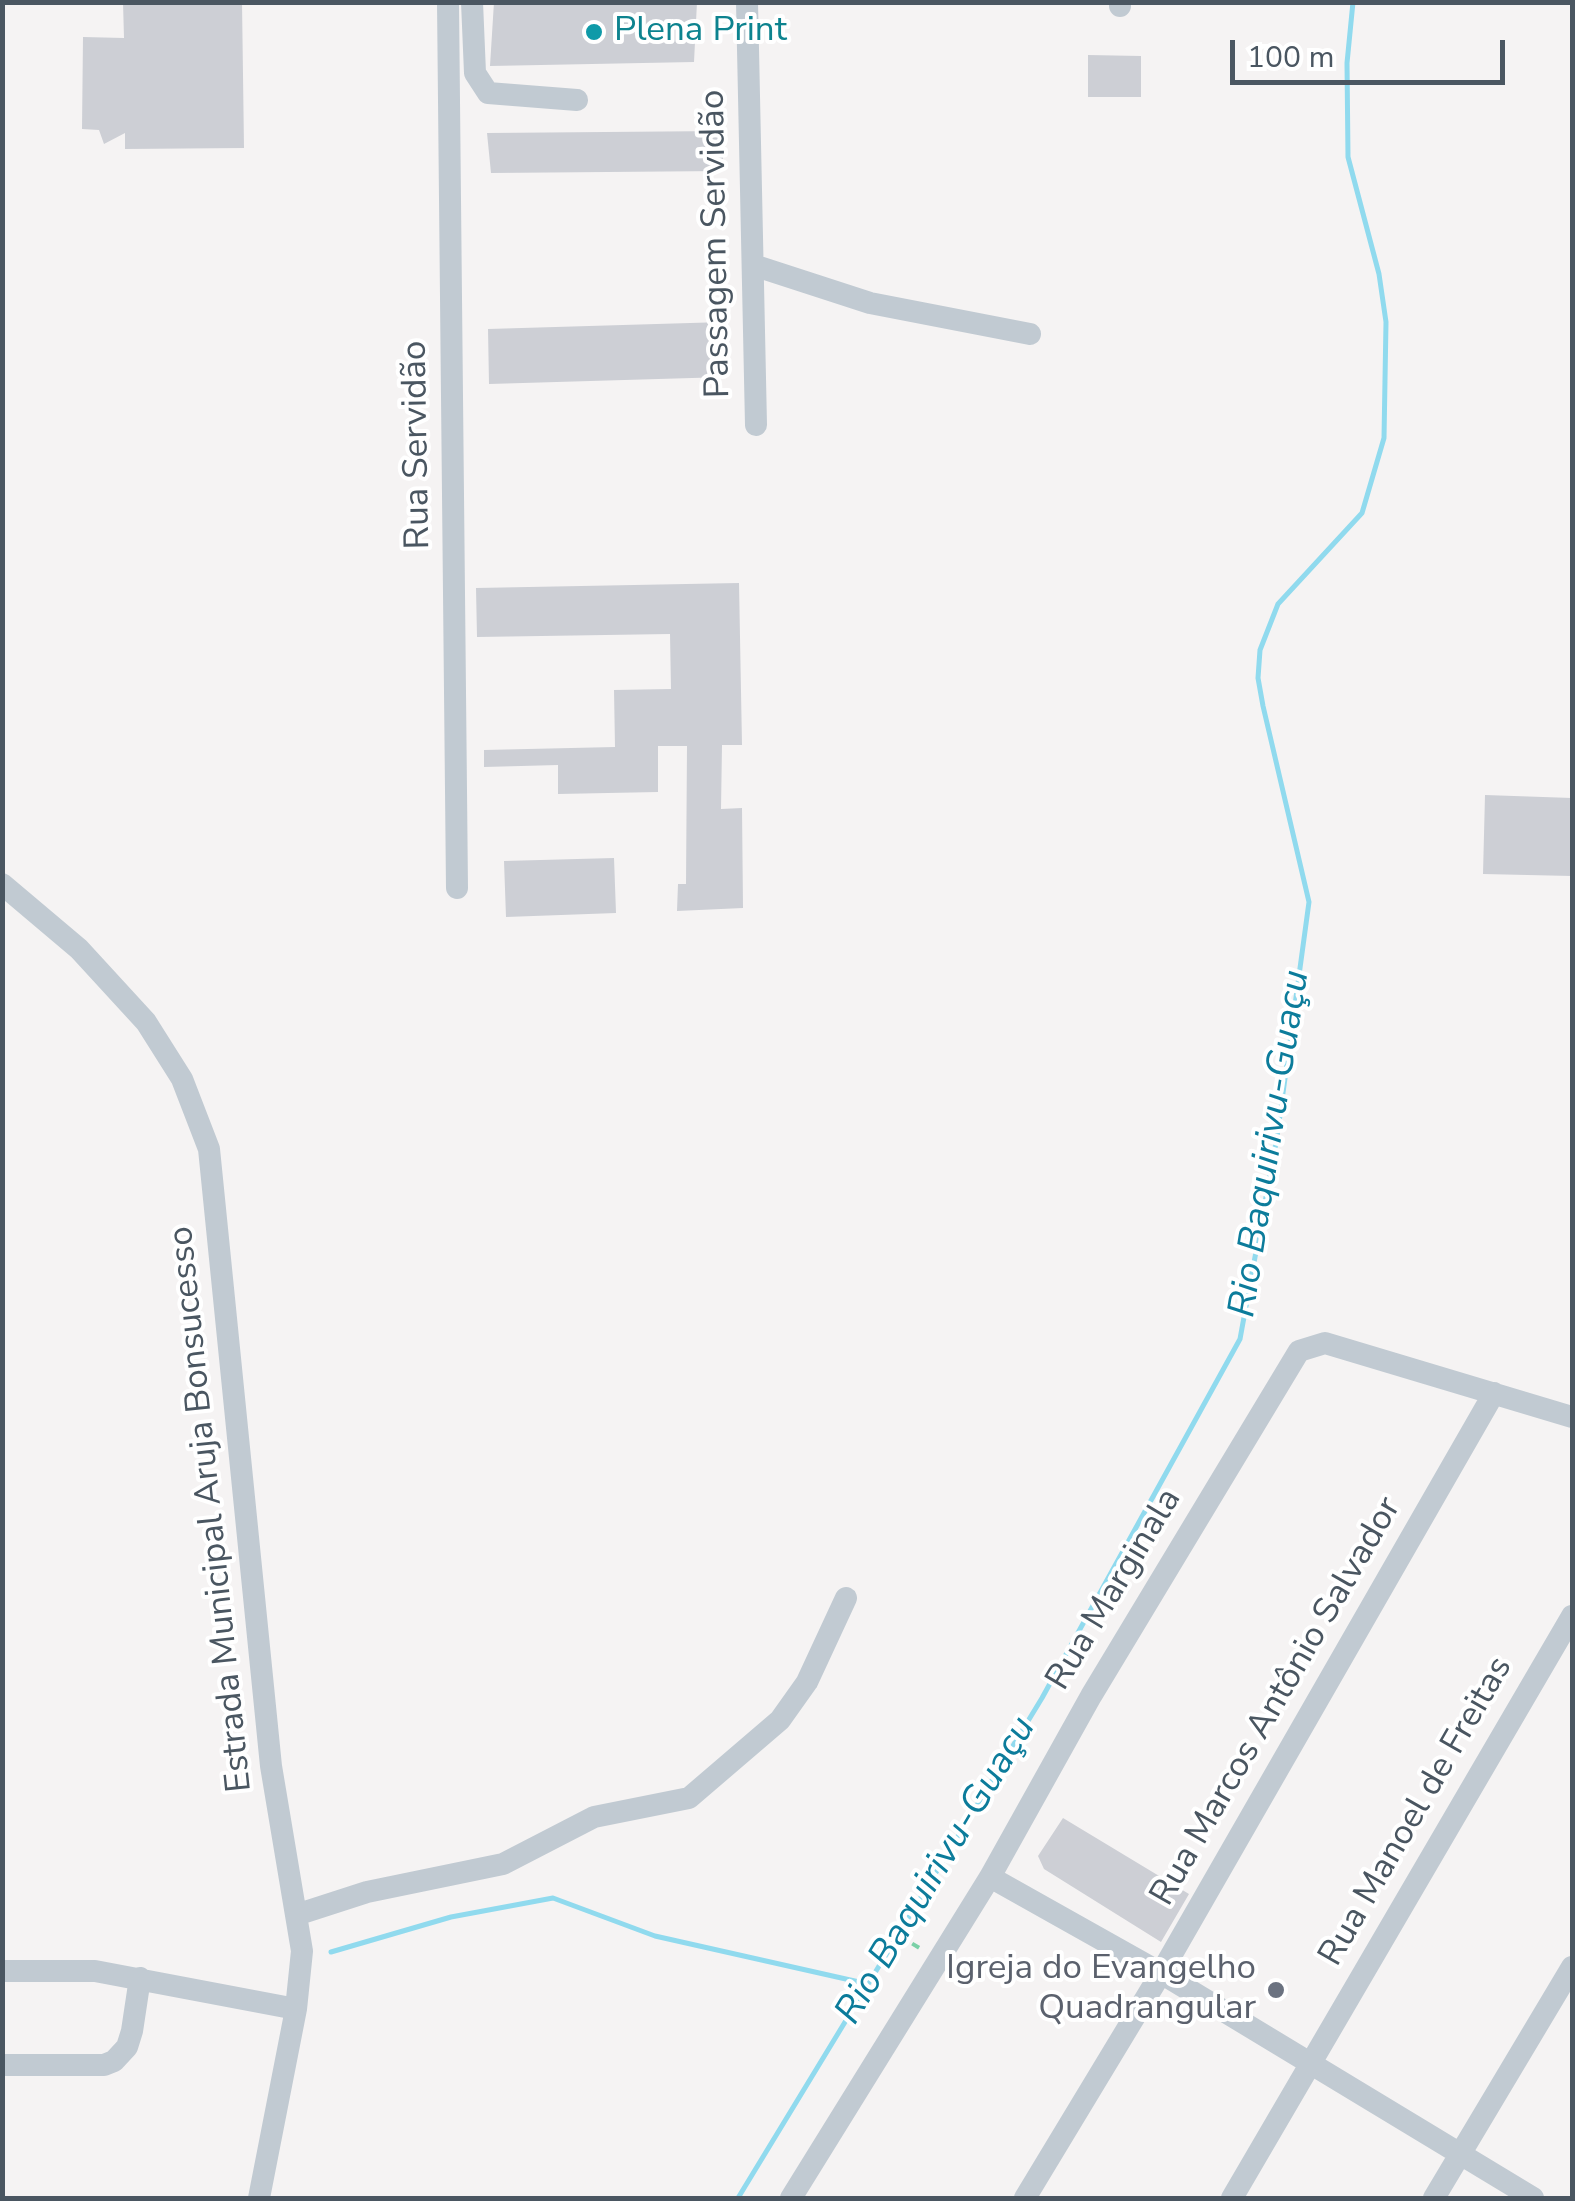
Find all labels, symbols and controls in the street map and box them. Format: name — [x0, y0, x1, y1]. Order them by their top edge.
place label: Plena Print — [614, 11, 787, 53]
scale bar — [1235, 20, 1510, 82]
marker: Plena Print — [583, 21, 605, 43]
text: 100 m — [1247, 37, 1334, 78]
street label: Passagem Servidão — [693, 89, 741, 399]
street label: Rua Servidão — [395, 340, 441, 550]
water label: Rio Baquirivu-Guaçu — [1221, 967, 1321, 1321]
street label: Estrada Municipal Aruja Bonsucesso — [161, 1224, 263, 1794]
street label: Rua Marginala — [1038, 1482, 1192, 1698]
street label: Rua Marcos Antônio Salvador — [1143, 1490, 1411, 1914]
street label: Rua Manoel de Freitas — [1311, 1650, 1523, 1974]
water label: Rio Baquirivu-Guaçu — [827, 1709, 1047, 2033]
place label: Igreja do Evangelho Quadrangular — [946, 1949, 1256, 2031]
marker: Igreja do Evangelho Quadrangular — [1265, 1979, 1287, 2001]

